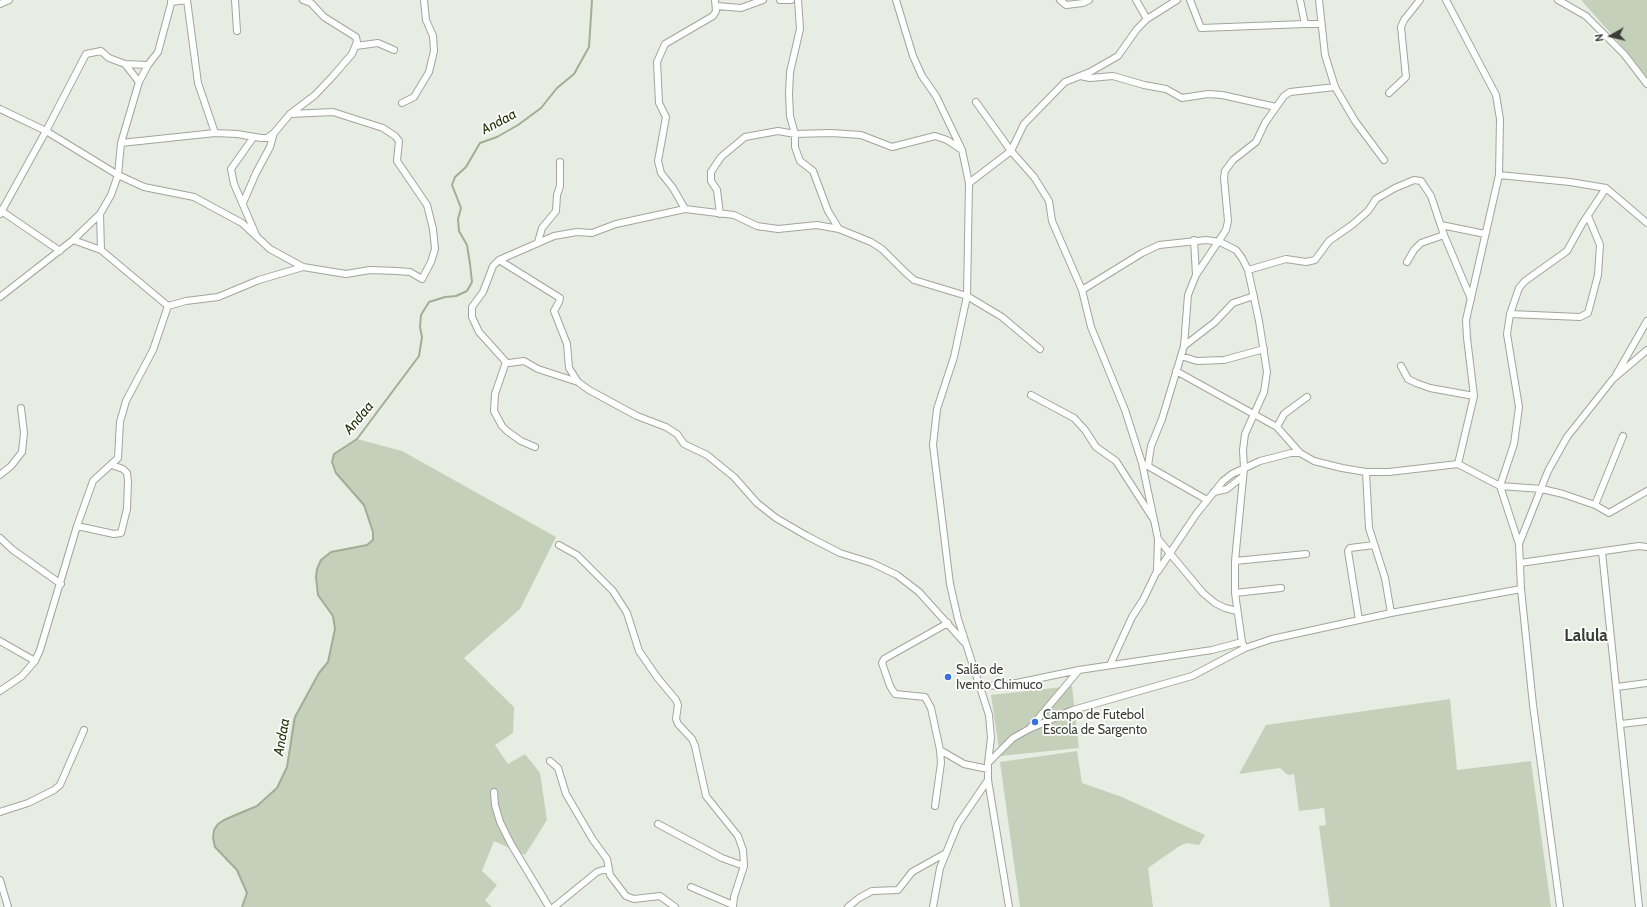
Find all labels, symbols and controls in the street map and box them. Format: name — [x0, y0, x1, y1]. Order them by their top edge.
north arrow — [1591, 16, 1631, 56]
text: N — [1592, 33, 1607, 42]
water label: Andaa — [478, 106, 520, 138]
water label: Andaa — [340, 398, 378, 438]
district label: Lalula — [1564, 626, 1608, 646]
place label: Salão de Ivento Chimuco — [956, 662, 1043, 693]
marker: Salão de Ivento Chimuco — [943, 672, 953, 682]
place label: Campo de Futebol Escola de Sargento — [1043, 707, 1147, 738]
water label: Andaa — [270, 717, 294, 757]
marker: Campo de Futebol Escola de Sargento — [1030, 717, 1040, 727]

